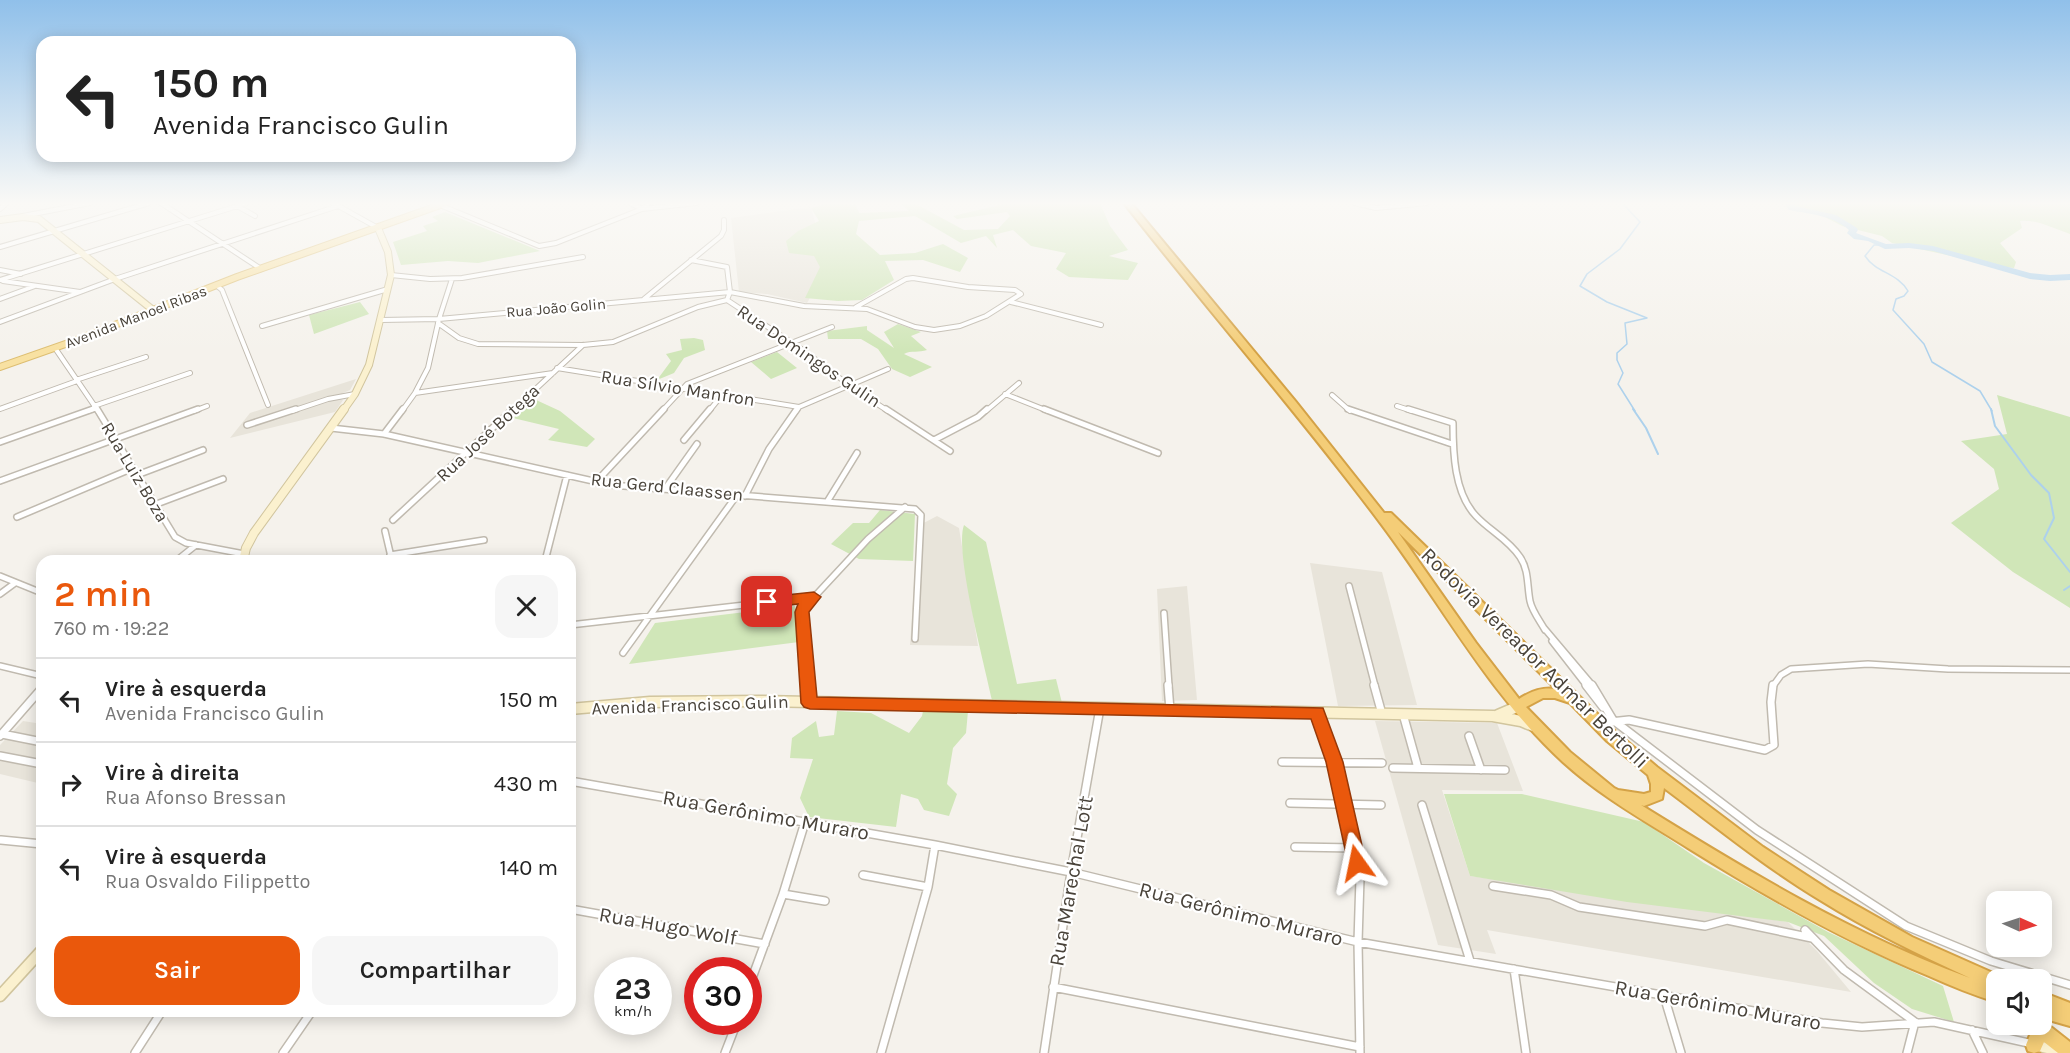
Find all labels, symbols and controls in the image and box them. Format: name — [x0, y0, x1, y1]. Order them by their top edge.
text: 150 m — [153, 58, 269, 108]
icon: left — [54, 60, 132, 138]
text: Avenida Francisco Gulin — [153, 109, 449, 141]
street label: Avenida Manoel Ribas — [63, 282, 209, 352]
street label: Rua João Golin — [505, 295, 607, 321]
street label: Rua Domingos Gulin — [733, 300, 885, 412]
street label: Rua Sílvio Manfron — [600, 365, 756, 411]
street label: Rua José Botega — [432, 380, 544, 486]
street label: Rua Luiz Boza — [96, 418, 174, 526]
street label: Rua Gerd Claassen — [590, 468, 744, 506]
street label: Rodovia Vereador Admar Bertolli — [1416, 543, 1654, 773]
text: 2 min — [54, 573, 152, 615]
button: close — [495, 575, 558, 638]
pin — [741, 576, 792, 627]
icon: arrive — [750, 585, 783, 618]
text: 760 m · 19:22 — [54, 617, 169, 640]
text: Vire à esquerda — [105, 676, 267, 702]
icon: left — [54, 684, 87, 717]
text: 150 m — [499, 687, 558, 713]
street label: Avenida Francisco Gulin — [591, 691, 789, 719]
text: Avenida Francisco Gulin — [105, 702, 324, 725]
text: Vire à direita — [105, 760, 240, 786]
icon: right — [54, 768, 87, 801]
text: 430 m — [494, 771, 558, 797]
street label: Rua Gerônimo Muraro — [661, 785, 871, 845]
text: Rua Afonso Bressan — [105, 786, 286, 809]
street label: Rua Marechal Lott — [1044, 794, 1098, 968]
position arrow — [1325, 831, 1389, 895]
text: Vire à esquerda — [105, 844, 267, 870]
icon: left — [54, 852, 87, 885]
text: 140 m — [500, 855, 558, 881]
text: Rua Osvaldo Filippetto — [105, 870, 310, 893]
street label: Rua Gerônimo Muraro — [1137, 877, 1345, 951]
north arrow — [1986, 891, 2052, 957]
map controls — [1986, 891, 2052, 1035]
street label: Rua Hugo Wolf — [597, 902, 740, 950]
button: Sair — [54, 936, 300, 1005]
button: Compartilhar — [312, 936, 558, 1005]
speed limit sign: 30 — [684, 957, 762, 1035]
button: sound — [1986, 969, 2052, 1035]
text: 23 — [615, 971, 651, 1007]
street label: Rua Gerônimo Muraro — [1613, 975, 1823, 1035]
text: km/h — [614, 1002, 652, 1020]

